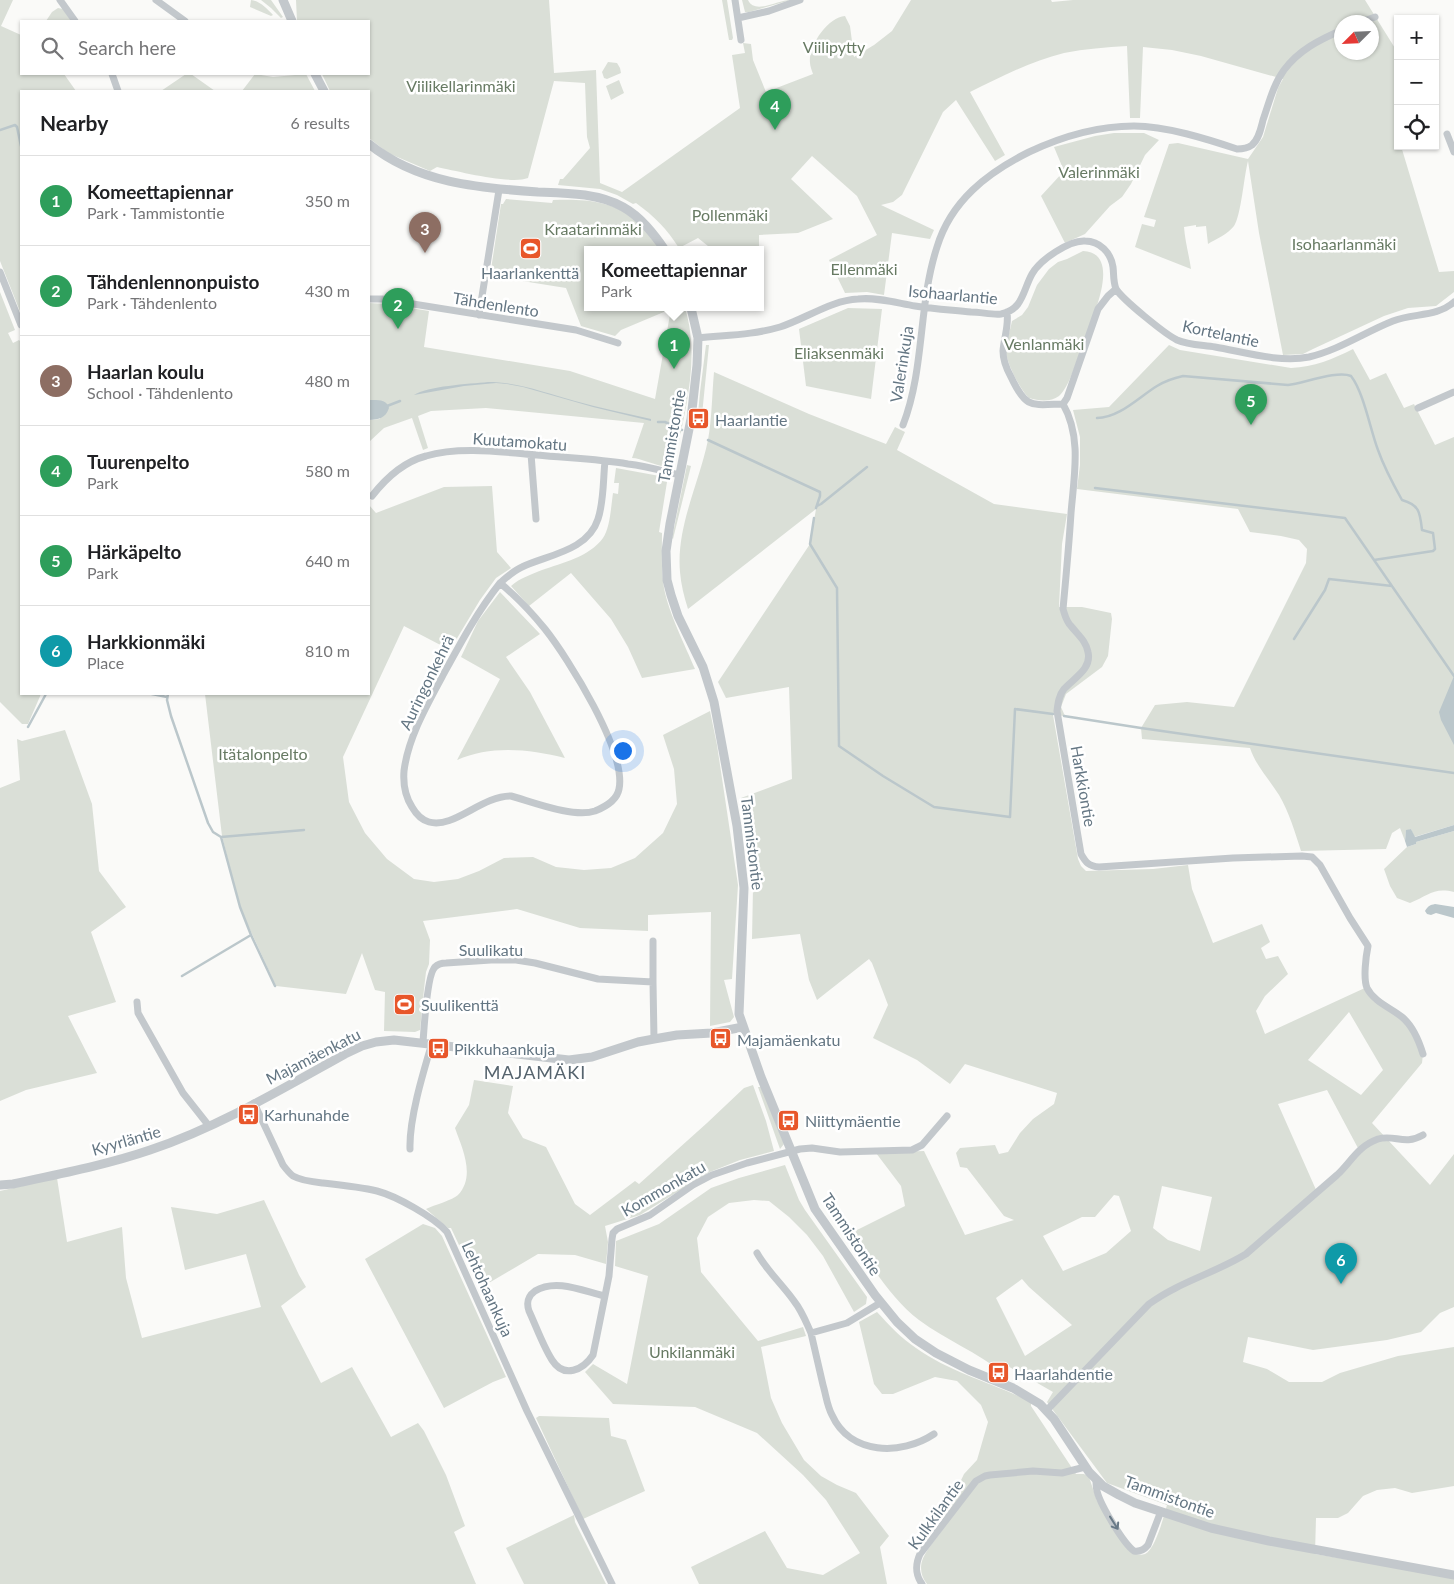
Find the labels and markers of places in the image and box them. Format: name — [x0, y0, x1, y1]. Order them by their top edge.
pin: 4 — [759, 89, 791, 130]
pin: 3 — [409, 212, 441, 253]
sports icon: Haarlankenttä — [518, 236, 542, 260]
place label: Haarlankenttä — [481, 263, 579, 282]
pin: 2 — [382, 288, 414, 329]
pin: 1 — [658, 328, 690, 369]
pin: 5 — [1235, 384, 1267, 425]
bus stop icon: Haarlantie — [687, 407, 711, 431]
place label: Haarlantie — [715, 410, 788, 429]
sports icon: Suulikenttä — [393, 992, 417, 1016]
place label: Suulikenttä — [421, 995, 499, 1014]
bus stop icon: Majamäenkatu — [709, 1027, 733, 1051]
place label: Majamäenkatu — [737, 1030, 840, 1049]
bus stop icon: Pikkuhaankuja — [426, 1036, 450, 1060]
place label: Pikkuhaankuja — [454, 1039, 555, 1058]
bus stop icon: Karhunahde — [236, 1102, 260, 1126]
place label: Karhunahde — [264, 1105, 349, 1124]
bus stop icon: Niittymäentie — [777, 1108, 801, 1132]
place label: Niittymäentie — [805, 1111, 901, 1130]
pin: 6 — [1325, 1243, 1357, 1284]
bus stop icon: Haarlahdentie — [986, 1361, 1010, 1385]
place label: Haarlahdentie — [1014, 1364, 1113, 1383]

